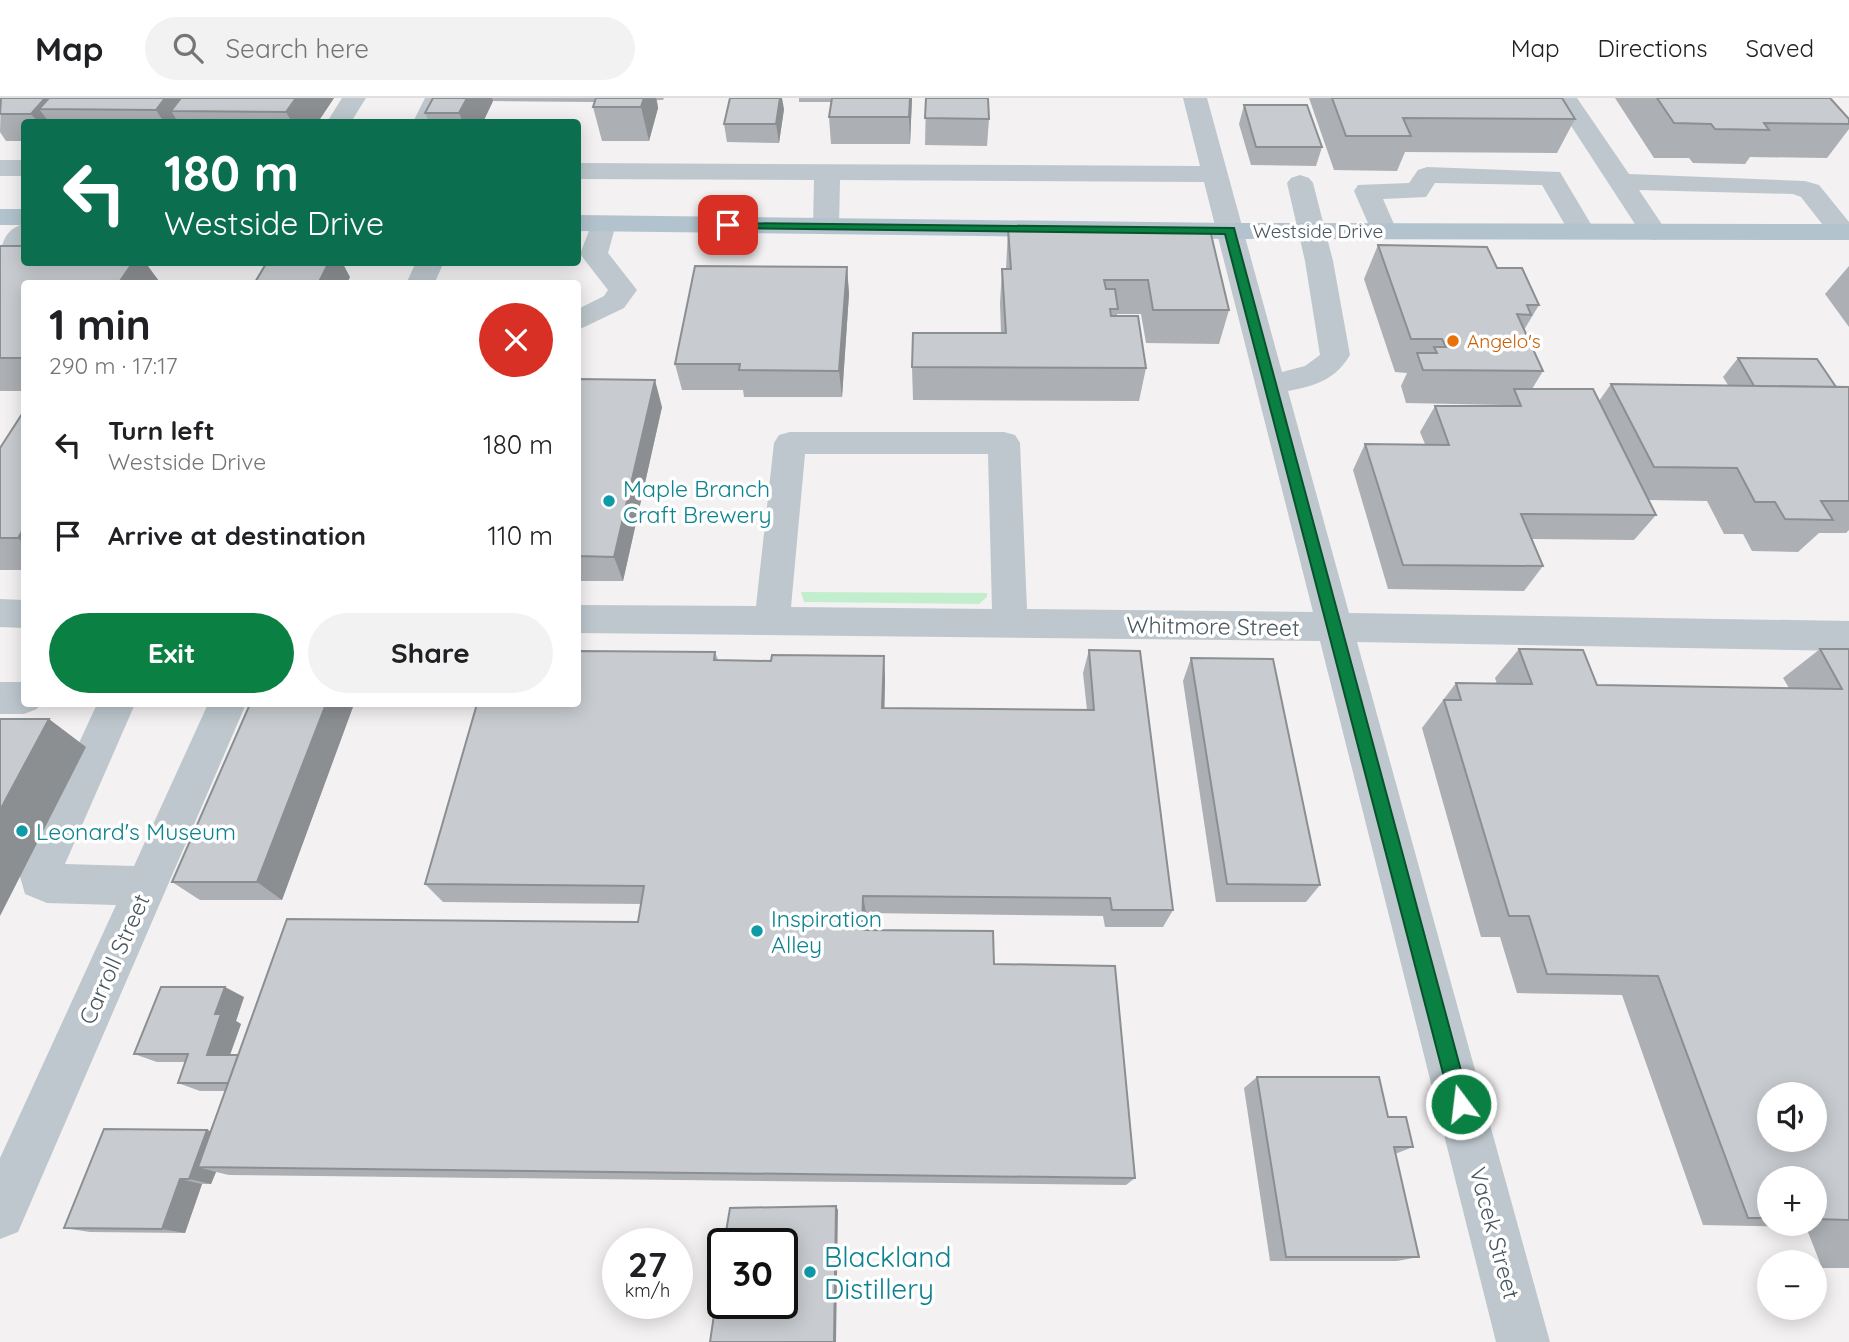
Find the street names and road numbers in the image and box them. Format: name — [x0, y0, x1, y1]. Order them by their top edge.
street label: Westside Drive — [1253, 219, 1383, 243]
street label: Whitmore Street — [1126, 610, 1300, 642]
street label: Carroll Street — [72, 889, 156, 1029]
street label: Vacek Street — [1463, 1164, 1527, 1302]

